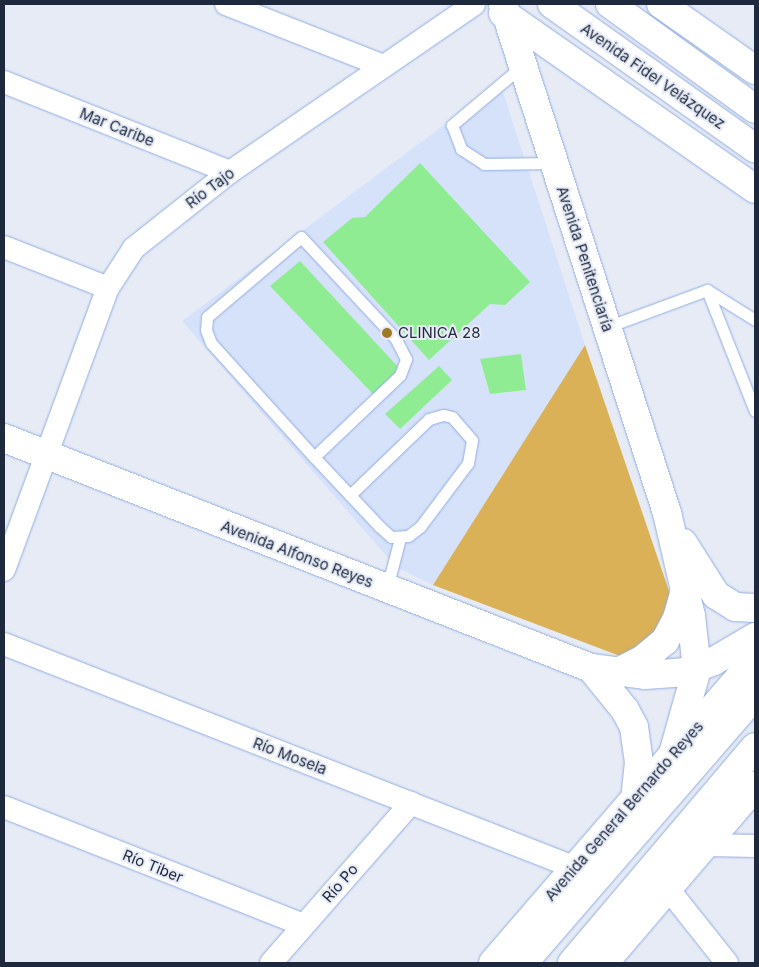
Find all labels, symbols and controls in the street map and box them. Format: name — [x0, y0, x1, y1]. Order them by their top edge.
street label: Avenida Fidel Velázquez — [577, 19, 729, 133]
street label: Mar Caribe — [77, 104, 157, 150]
street label: Río Tajo — [182, 164, 238, 212]
street label: Avenida Penitenciaría — [553, 184, 617, 334]
place label: CLINICA 28 — [398, 324, 480, 342]
marker: CLINICA 28 — [380, 326, 394, 340]
street label: Avenida Alfonso Reyes — [218, 517, 376, 591]
street label: Avenida General Bernardo Reyes — [541, 717, 707, 905]
street label: Río Mosela — [250, 734, 330, 778]
street label: Río Tiber — [120, 846, 186, 886]
street label: Río Po — [318, 860, 362, 906]

